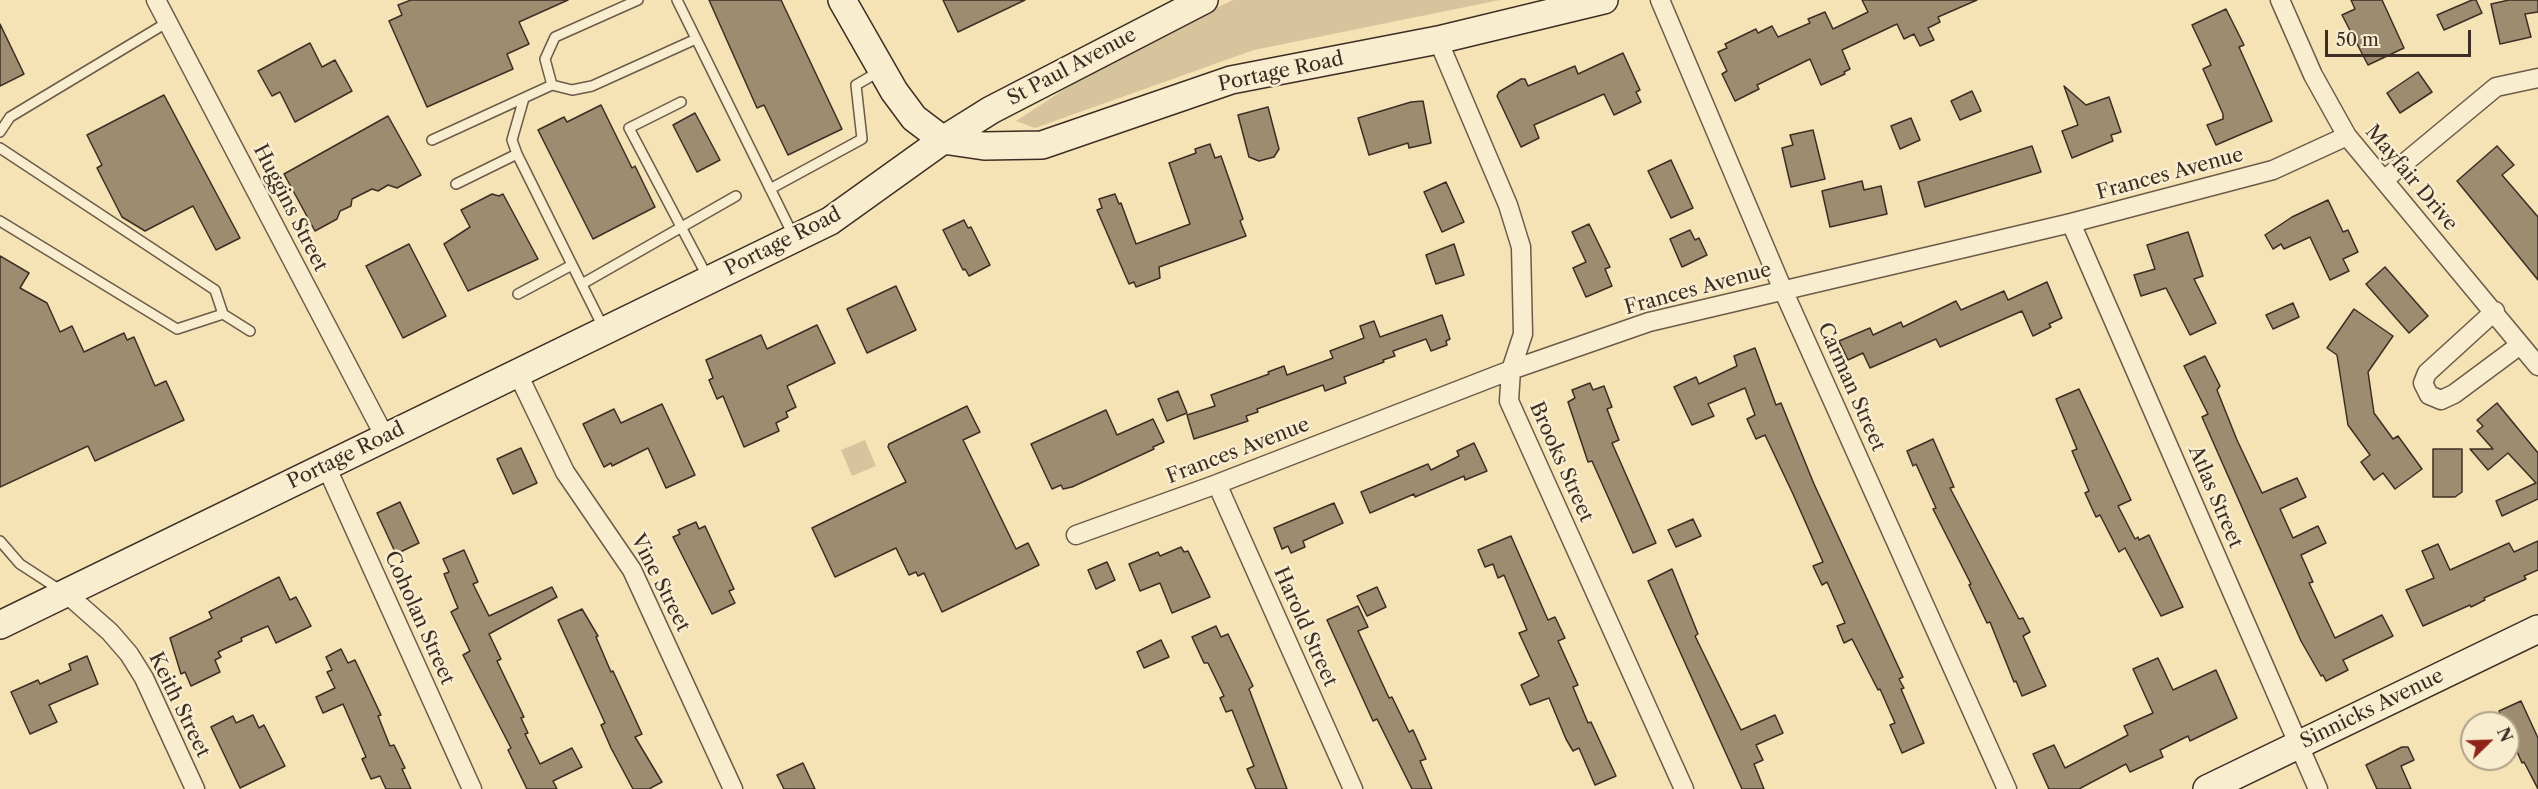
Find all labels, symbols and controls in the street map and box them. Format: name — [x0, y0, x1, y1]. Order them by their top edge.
scale bar — [2328, 18, 2474, 56]
street label: St Paul Avenue — [1003, 23, 1141, 111]
text: 50 m — [2336, 29, 2379, 51]
street label: Portage Road — [1216, 47, 1346, 97]
street label: Mayfair Drive — [2360, 120, 2462, 236]
street label: Huggins Street — [248, 140, 332, 276]
street label: Frances Avenue — [2094, 143, 2246, 205]
street label: Portage Road — [721, 202, 845, 282]
street label: Frances Avenue — [1622, 258, 1774, 320]
street label: Carman Street — [1812, 319, 1890, 455]
street label: Brooks Street — [1524, 398, 1598, 526]
street label: Frances Avenue — [1163, 413, 1313, 489]
street label: Portage Road — [283, 417, 409, 495]
street label: Atlas Street — [2183, 442, 2247, 552]
street label: Vine Street — [625, 530, 695, 636]
street label: Coholan Street — [379, 548, 459, 688]
street label: Harold Street — [1268, 564, 1342, 690]
street label: Keith Street — [143, 649, 215, 761]
street label: Sinnicks Avenue — [2296, 664, 2448, 754]
north arrow — [2460, 711, 2520, 771]
text: N — [2493, 724, 2517, 745]

